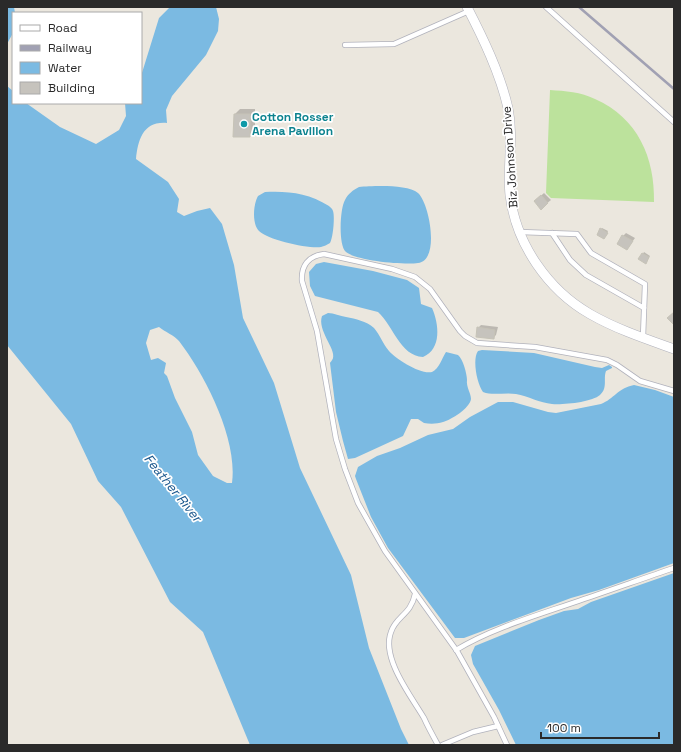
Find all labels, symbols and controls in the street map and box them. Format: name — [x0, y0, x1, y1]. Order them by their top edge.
legend — [12, 12, 142, 104]
text: Road — [48, 20, 77, 36]
text: Railway — [48, 40, 92, 56]
text: Water — [48, 60, 82, 76]
text: Building — [48, 80, 95, 96]
street label: Biz Johnson Drive — [498, 106, 522, 208]
place label: Cotton Rosser Arena Pavilion — [252, 109, 334, 139]
marker: Cotton Rosser Arena Pavilion — [239, 119, 249, 129]
water label: Feather River — [140, 451, 207, 527]
scale bar — [541, 714, 659, 740]
text: 100 m — [547, 720, 581, 736]

